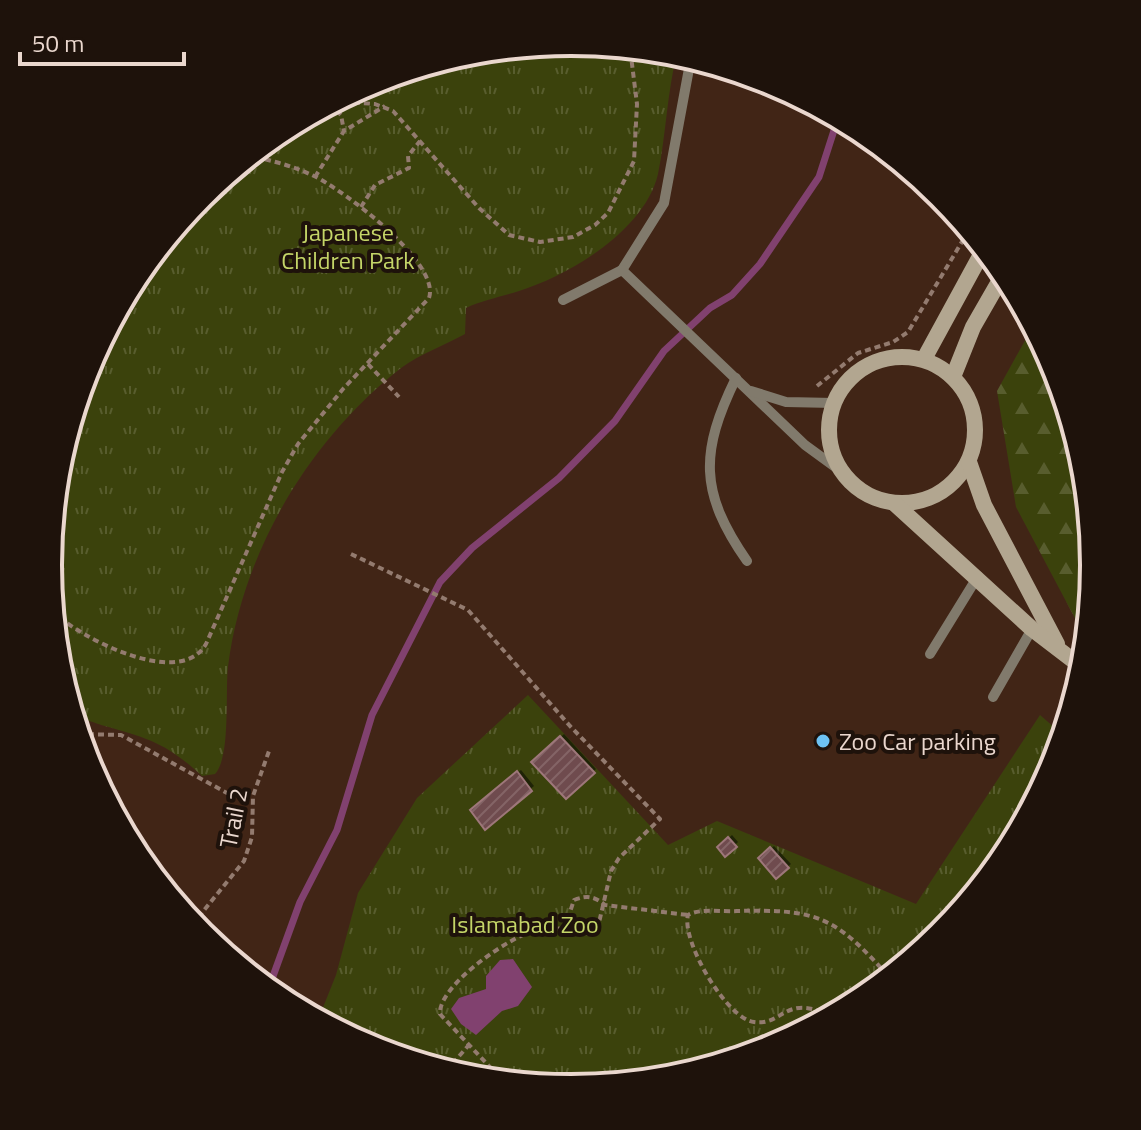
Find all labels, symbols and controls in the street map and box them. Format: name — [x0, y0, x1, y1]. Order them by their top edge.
scale bar — [20, 16, 184, 66]
text: 50 m — [32, 25, 84, 61]
park label: Japanese Children Park — [281, 214, 415, 278]
place label: Zoo Car parking — [839, 723, 996, 759]
marker: Zoo Car parking — [814, 732, 832, 750]
street label: Trail 2 — [210, 785, 256, 851]
park label: Islamabad Zoo — [451, 906, 599, 942]

